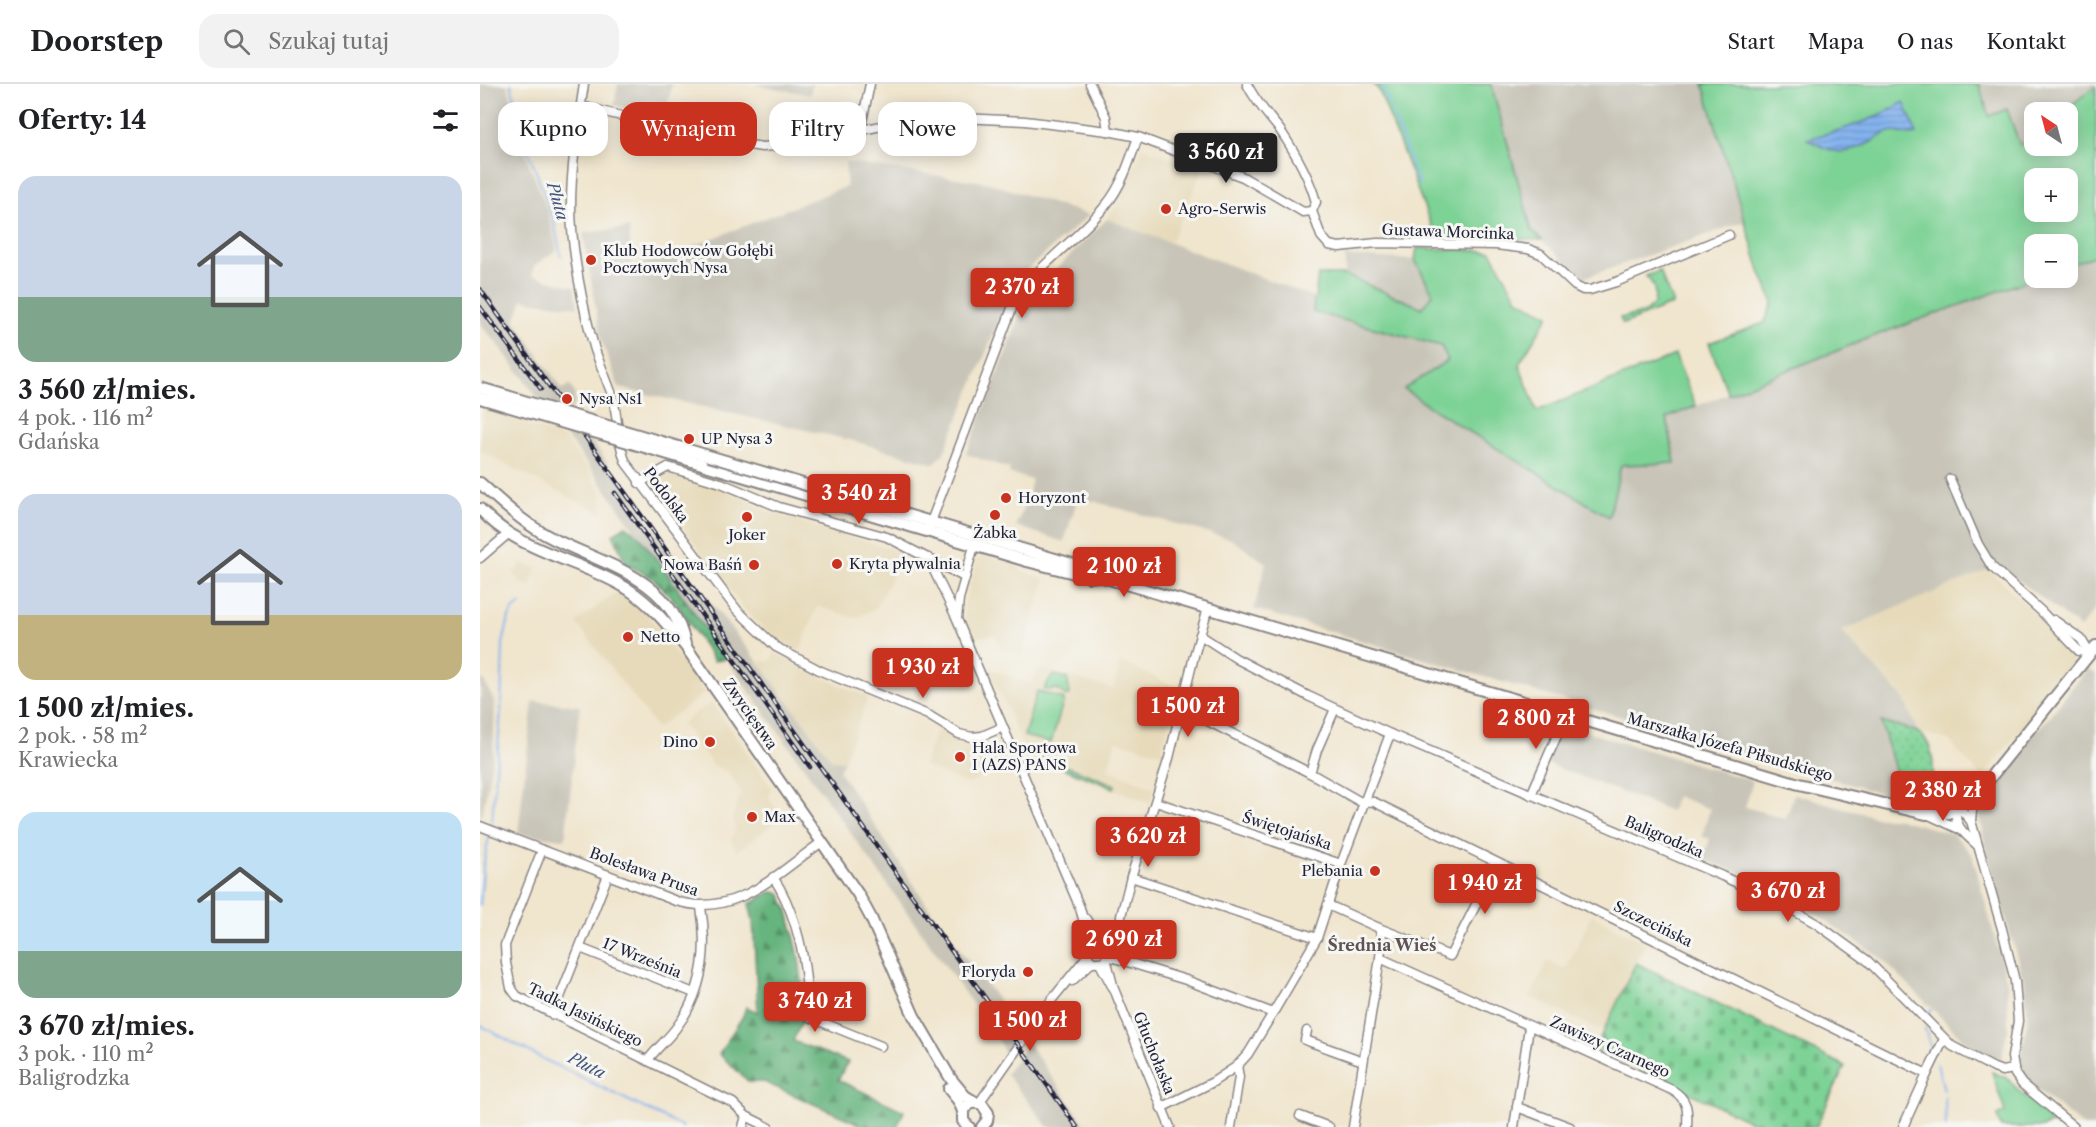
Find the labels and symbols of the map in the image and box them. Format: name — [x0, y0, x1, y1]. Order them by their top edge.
north arrow — [2024, 102, 2078, 156]
pin: 3 560 zł — [1164, 133, 1288, 184]
water label: Pluta — [542, 178, 573, 223]
place label: Agro-Serwis — [1177, 199, 1266, 218]
marker: Agro-Serwis — [1159, 202, 1173, 216]
street label: Gustawa Morcinka — [1381, 220, 1515, 243]
place label: Klub Hodowców Gołębi Pocztowych Nysa — [603, 241, 774, 277]
marker: Klub Hodowców Gołębi Pocztowych Nysa — [584, 253, 598, 267]
pin: 2 370 zł — [960, 268, 1084, 319]
place label: Nysa Ns1 — [579, 389, 643, 408]
marker: Nysa Ns1 — [560, 392, 574, 406]
place label: UP Nysa 3 — [701, 429, 773, 448]
marker: UP Nysa 3 — [682, 432, 696, 446]
street label: Podolska — [639, 463, 693, 526]
pin: 3 540 zł — [797, 474, 921, 525]
place label: Horyzont — [1018, 488, 1087, 507]
marker: Horyzont — [999, 491, 1013, 505]
marker: Żabka — [988, 508, 1002, 522]
marker: Joker — [740, 510, 754, 524]
place label: Żabka — [973, 523, 1017, 542]
place label: Joker — [726, 525, 766, 544]
pin: 2 100 zł — [1062, 547, 1186, 598]
place label: Kryta pływalnia — [849, 554, 961, 573]
place label: Nowa Baśń — [663, 555, 743, 574]
marker: Kryta pływalnia — [830, 557, 844, 571]
marker: Nowa Baśń — [747, 558, 761, 572]
place label: Netto — [640, 627, 680, 646]
marker: Netto — [621, 630, 635, 644]
pin: 1 930 zł — [861, 648, 985, 699]
street label: Zwycięstwa — [719, 674, 782, 753]
pin: 1 500 zł — [1126, 687, 1250, 738]
pin: 2 800 zł — [1474, 699, 1598, 750]
street label: Marszałka Józefa Piłsudskiego — [1625, 708, 1835, 785]
place label: Dino — [663, 732, 698, 751]
marker: Dino — [703, 735, 717, 749]
place label: Hala Sportowa I (AZS) PANS — [972, 738, 1077, 774]
marker: Hala Sportowa I (AZS) PANS — [953, 750, 967, 764]
pin: 2 380 zł — [1881, 771, 2005, 822]
place label: Max — [764, 807, 796, 826]
street label: Świętojańska — [1240, 807, 1334, 854]
marker: Max — [745, 810, 759, 824]
street label: Baligrodzka — [1622, 811, 1707, 862]
pin: 3 620 zł — [1086, 817, 1210, 868]
street label: Bolesława Prusa — [587, 843, 701, 900]
place label: Plebania — [1301, 861, 1363, 880]
marker: Plebania — [1368, 864, 1382, 878]
pin: 1 940 zł — [1423, 864, 1547, 915]
pin: 3 670 zł — [1726, 872, 1850, 923]
street label: Szczecińska — [1611, 896, 1696, 951]
pin: 2 690 zł — [1062, 920, 1186, 971]
street label: 17 Września — [600, 933, 684, 982]
district label: Średnia Wieś — [1327, 935, 1437, 955]
place label: Floryda — [961, 962, 1016, 981]
marker: Floryda — [1021, 965, 1035, 979]
street label: Tadka Jasińskiego — [525, 979, 646, 1051]
pin: 3 740 zł — [753, 982, 877, 1033]
pin: 1 500 zł — [968, 1001, 1092, 1052]
street label: Głuchołaska — [1129, 1009, 1180, 1097]
street label: Zawiszy Czarnego — [1547, 1012, 1673, 1081]
water label: Pluta — [563, 1046, 609, 1083]

